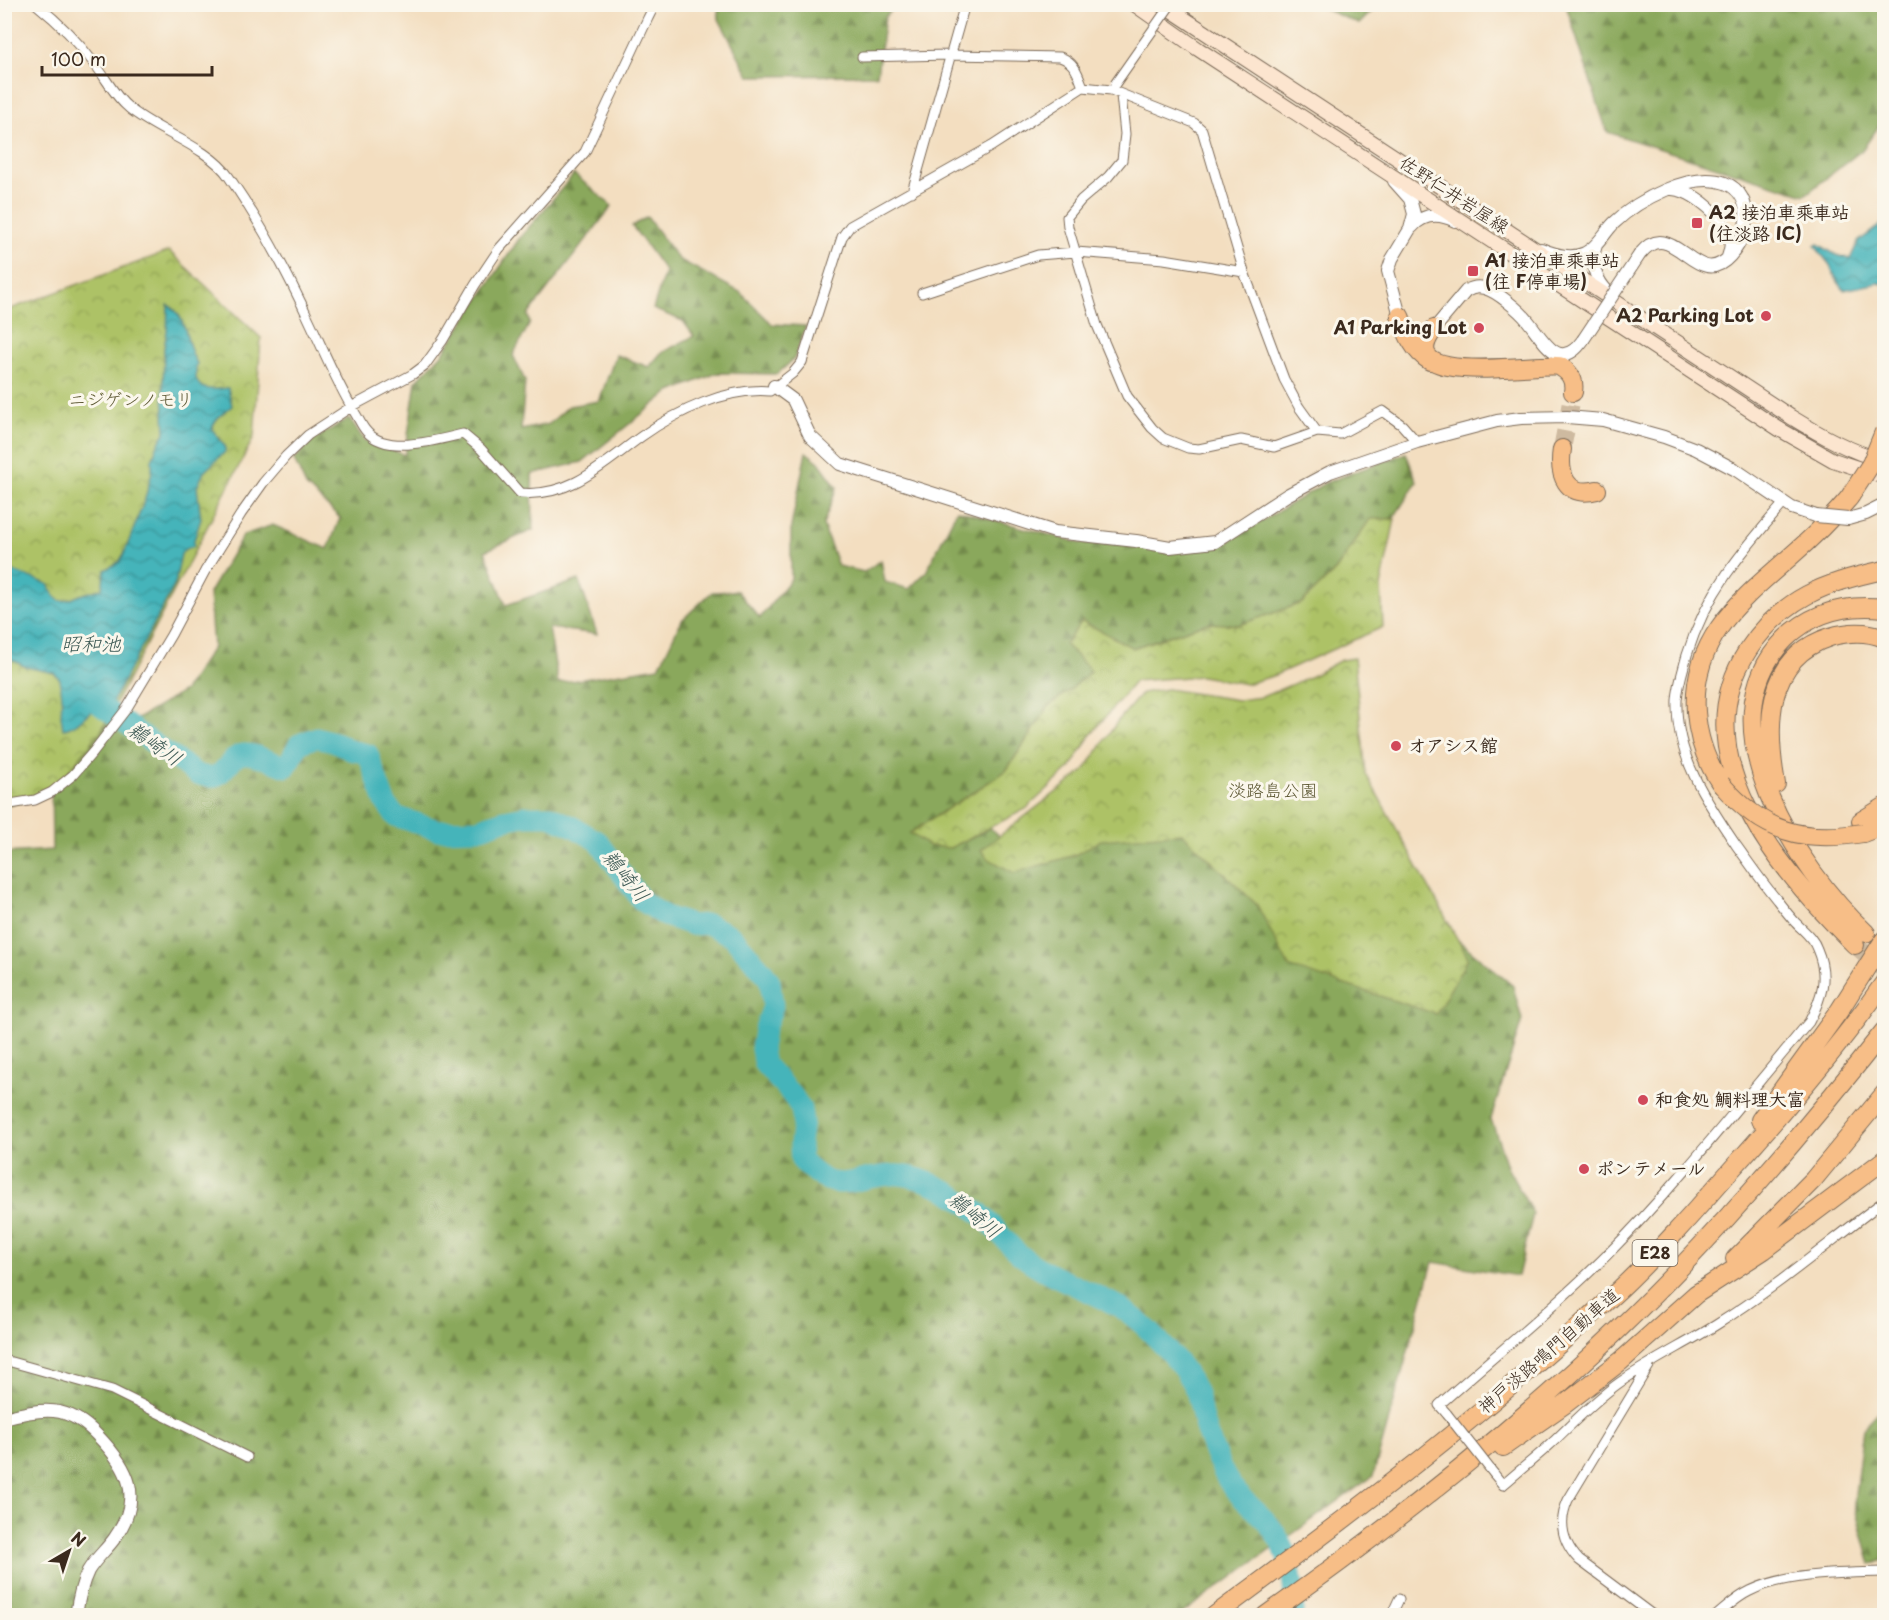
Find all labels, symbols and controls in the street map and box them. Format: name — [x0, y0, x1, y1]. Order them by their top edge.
scale bar — [42, 39, 212, 77]
text: 100 m — [51, 45, 106, 72]
street label: 佐野仁井岩屋線 — [1395, 148, 1515, 239]
place label: A2 接泊車乘車站 (往淡路 IC) — [1709, 198, 1850, 246]
marker: A2 接泊車乘車站 (往淡路 IC) — [1690, 216, 1704, 230]
place label: A1 接泊車乘車站 (往 F停車場) — [1485, 246, 1620, 294]
marker: A1 接泊車乘車站 (往 F停車場) — [1466, 264, 1480, 278]
place label: A2 Parking Lot — [1616, 301, 1754, 328]
marker: A2 Parking Lot — [1759, 309, 1773, 323]
place label: A1 Parking Lot — [1334, 313, 1467, 340]
marker: A1 Parking Lot — [1472, 321, 1486, 335]
park label: ニジゲンノモリ — [69, 385, 193, 412]
water label: 昭和池 — [61, 628, 122, 658]
water label: 鵜崎川 — [122, 714, 189, 773]
place label: オアシス館 — [1408, 731, 1498, 758]
marker: オアシス館 — [1389, 739, 1403, 753]
park label: 淡路島公園 — [1228, 776, 1318, 803]
water label: 鵜崎川 — [596, 843, 657, 908]
place label: 和食処 鯛料理大富 — [1655, 1085, 1805, 1112]
marker: 和食処 鯛料理大富 — [1636, 1093, 1650, 1107]
place label: ポンテメール — [1596, 1154, 1705, 1181]
marker: ポンテメール — [1577, 1162, 1591, 1176]
water label: 鵜崎川 — [943, 1184, 1008, 1245]
road number: E28 — [1632, 1240, 1678, 1266]
street label: 神戸淡路鳴門自動車道 — [1471, 1281, 1625, 1419]
north arrow — [39, 1521, 99, 1581]
text: N — [67, 1525, 92, 1552]

